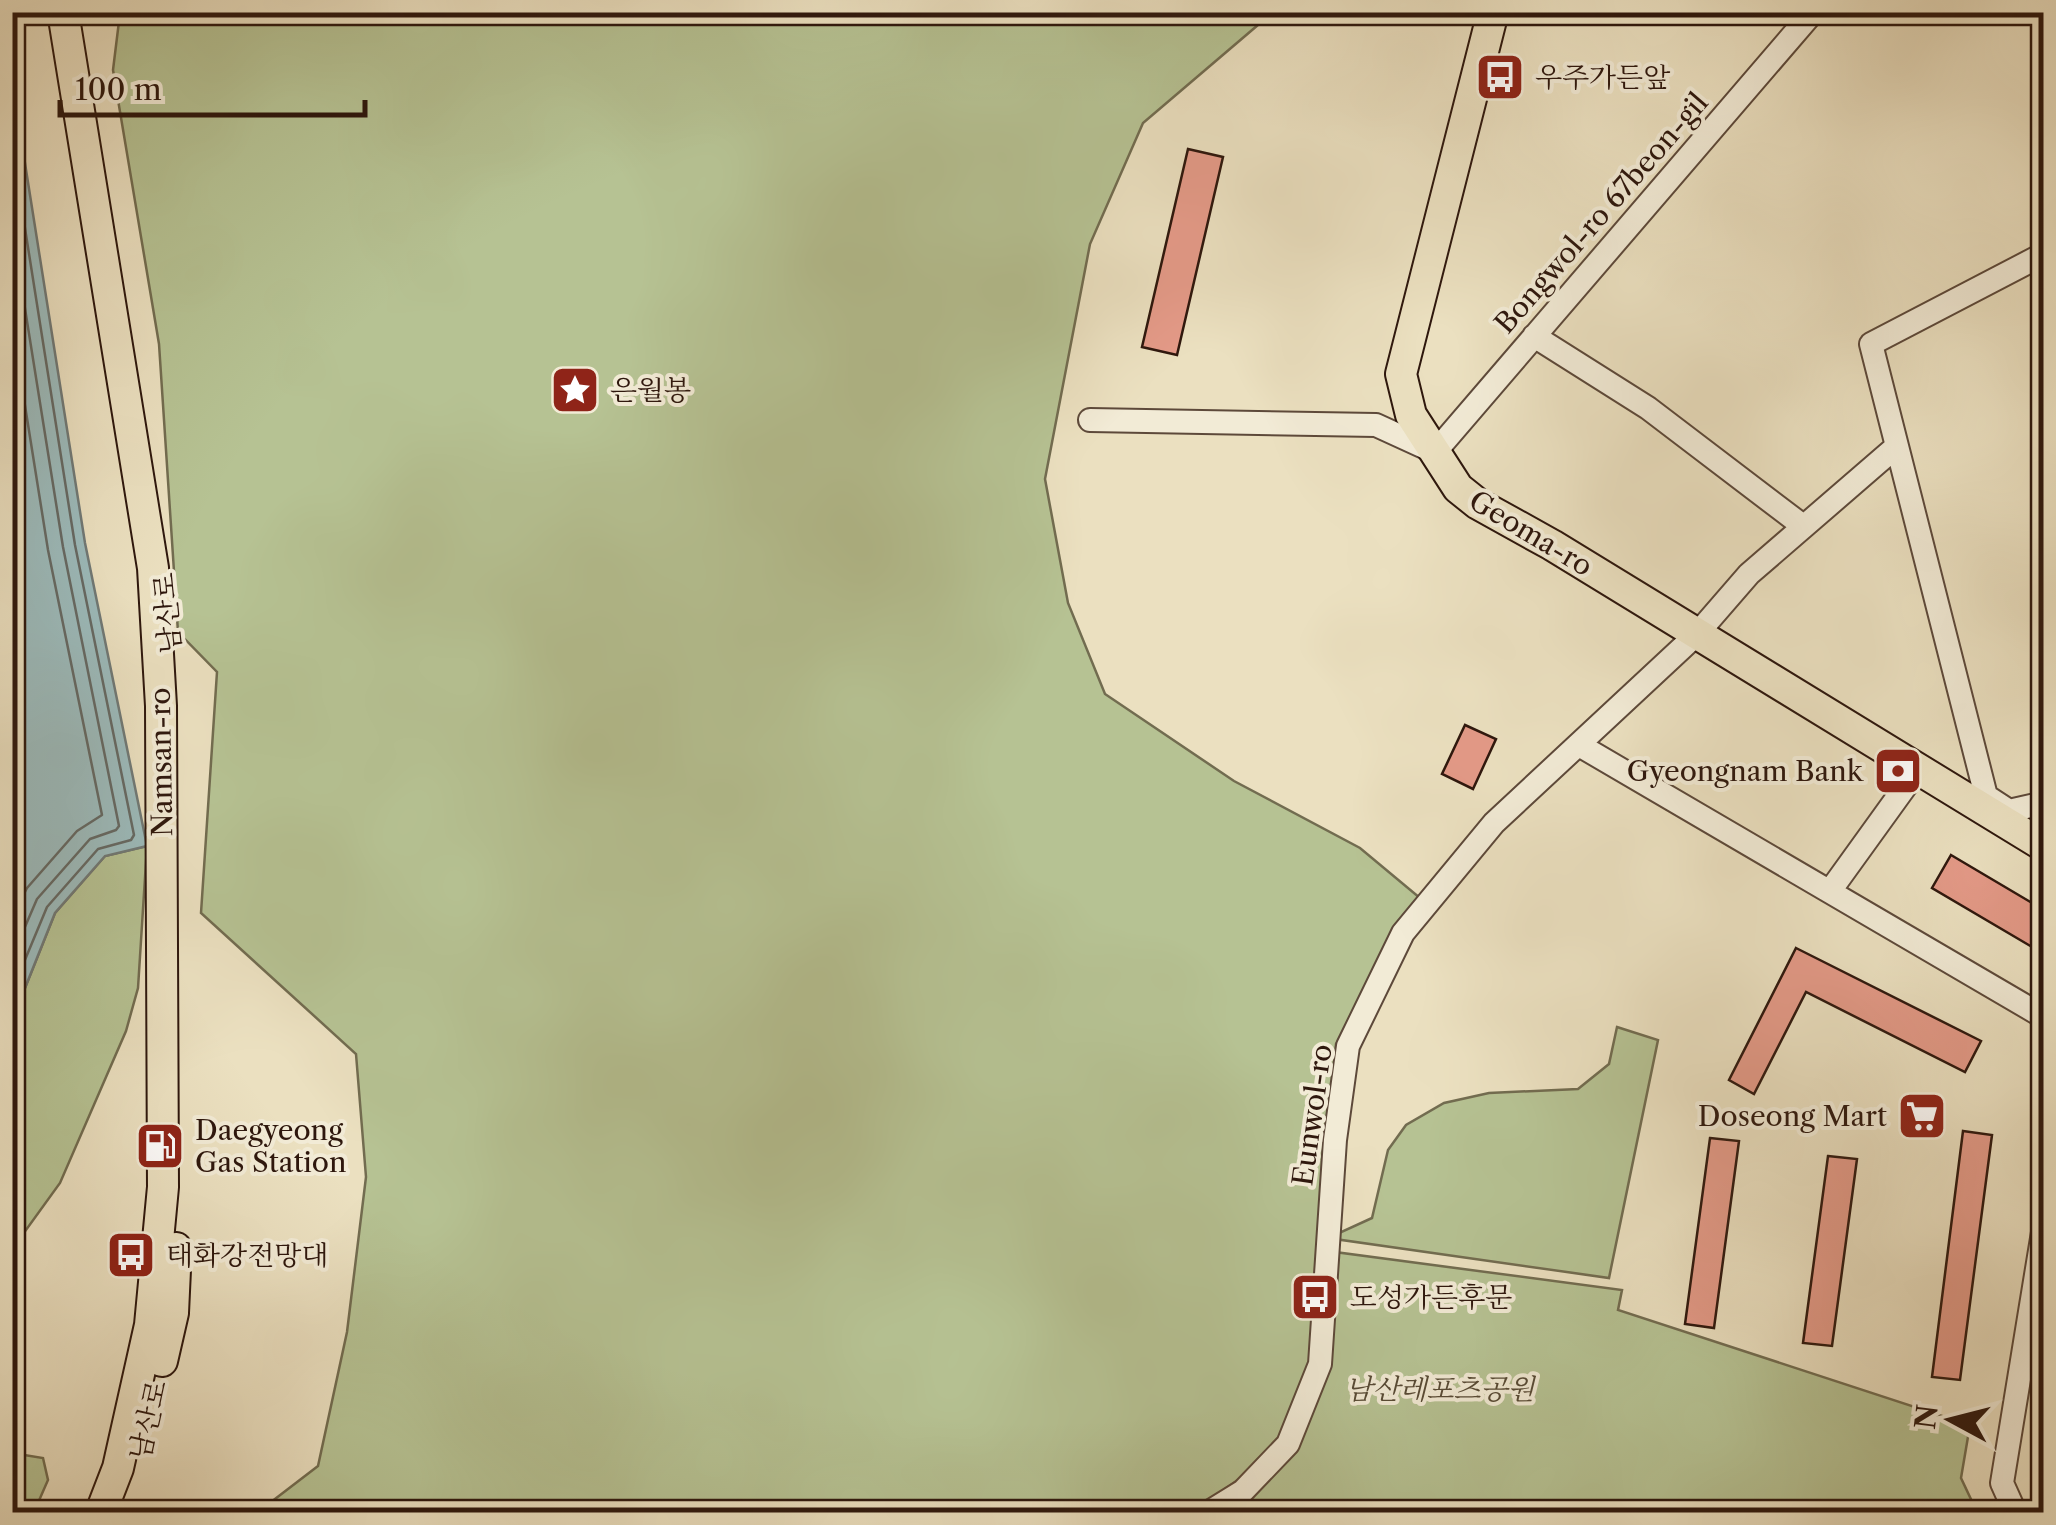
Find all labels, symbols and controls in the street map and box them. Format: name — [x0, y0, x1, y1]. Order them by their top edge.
bus stop icon: 우주가든앞 — [1474, 51, 1526, 103]
scale bar — [60, 55, 365, 117]
place label: 우주가든앞 — [1535, 60, 1670, 94]
text: 100 m — [75, 71, 162, 108]
street label: Bongwol-ro 67beon-gil — [1487, 86, 1715, 340]
place icon: 은월봉 — [549, 364, 601, 416]
place label: 은월봉 — [610, 373, 691, 407]
street label: Geoma-ro — [1463, 483, 1599, 583]
street label: 남산로 — [147, 571, 187, 655]
street label: Namsan-ro — [143, 687, 179, 837]
bank icon: Gyeongnam Bank — [1872, 745, 1924, 797]
place label: Gyeongnam Bank — [1627, 754, 1865, 788]
street label: Eunwol-ro — [1285, 1042, 1339, 1188]
supermarket icon: Doseong Mart — [1896, 1090, 1948, 1142]
place label: Doseong Mart — [1698, 1099, 1887, 1133]
place label: Daegyeong Gas Station — [195, 1113, 347, 1179]
fuel station icon: Daegyeong Gas Station — [134, 1120, 186, 1172]
bus stop icon: 태화강전망대 — [105, 1229, 157, 1281]
place label: 태화강전망대 — [166, 1238, 328, 1272]
bus stop icon: 도성가든후문 — [1289, 1271, 1341, 1323]
place label: 도성가든후문 — [1350, 1280, 1512, 1314]
north arrow — [1901, 1370, 2001, 1470]
park label: 남산레포츠공원 — [1345, 1372, 1537, 1406]
street label: 남산로 — [122, 1377, 174, 1463]
text: N — [1908, 1403, 1945, 1431]

